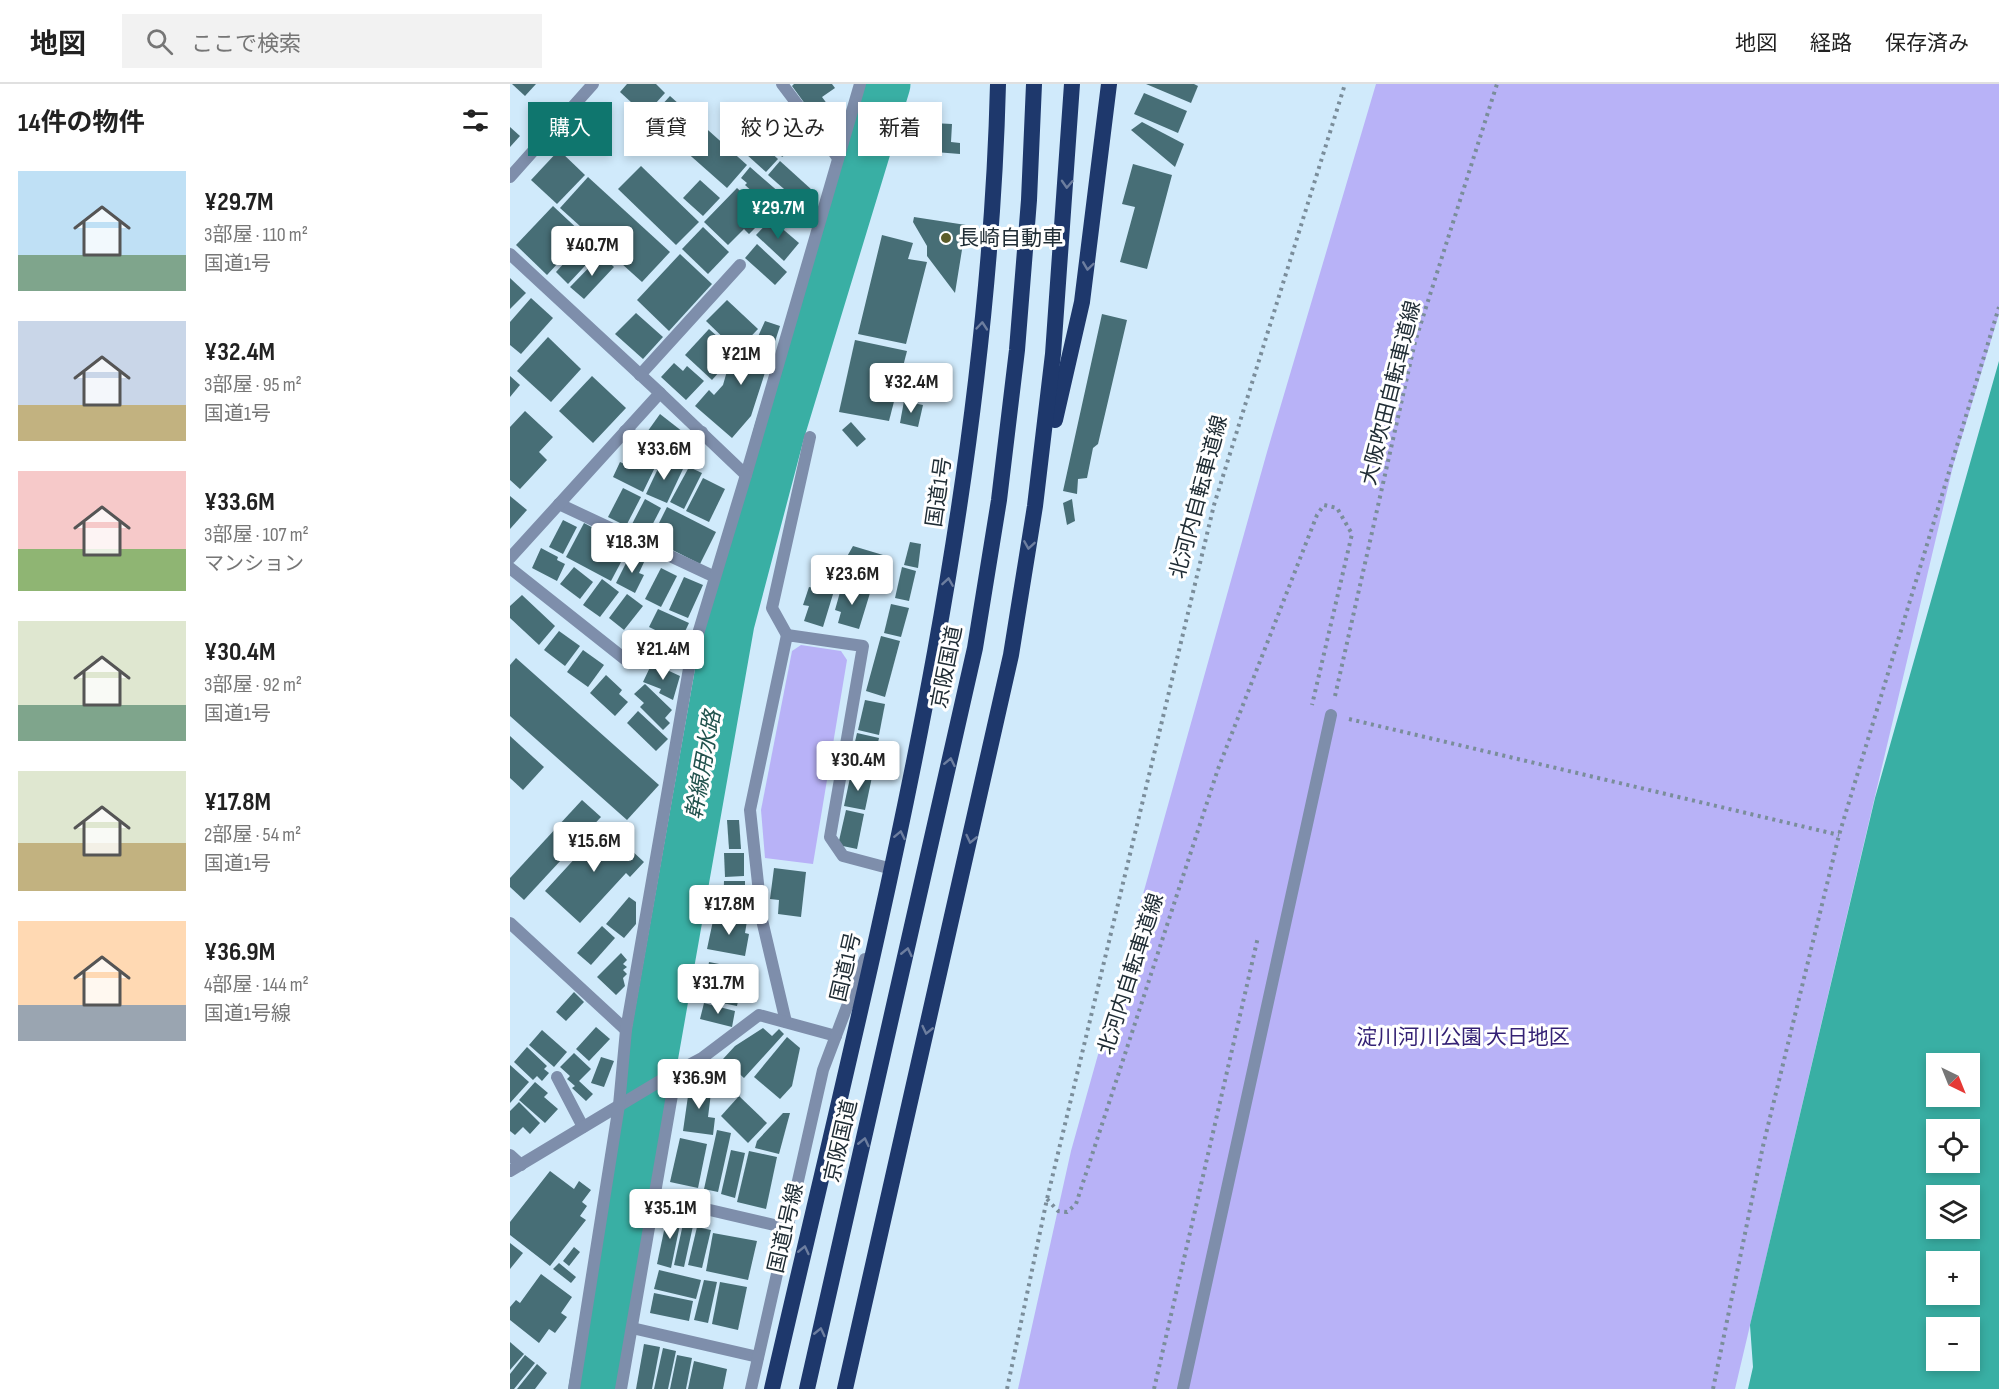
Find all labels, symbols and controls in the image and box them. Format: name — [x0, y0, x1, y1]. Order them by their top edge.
search box — [122, 14, 542, 68]
icon: search — [143, 25, 176, 58]
text: 地図 — [30, 28, 86, 61]
text: ここで検索 — [191, 31, 301, 58]
text: 地図 — [1735, 31, 1777, 56]
text: 経路 — [1810, 31, 1852, 56]
text: 保存済み — [1885, 31, 1969, 56]
chip: 購入 — [528, 102, 612, 156]
chip: 賃貸 — [624, 102, 708, 156]
chip: 絞り込み — [720, 102, 846, 156]
chip: 新着 — [858, 102, 942, 156]
icon: filters — [459, 104, 492, 137]
text: 14件の物件 — [18, 108, 145, 139]
one-way arrow — [1061, 180, 1074, 189]
text: ¥29.7M — [204, 187, 273, 218]
pin: ¥29.7M — [729, 189, 827, 240]
icon: home — [66, 195, 138, 267]
text: ¥29.7M — [751, 196, 805, 220]
text: 3部屋 · 110 m² — [204, 223, 308, 247]
pin: ¥40.7M — [543, 226, 641, 277]
place label: 長崎自動車 — [958, 226, 1063, 251]
marker: 長崎自動車 — [939, 231, 953, 245]
text: ¥40.7M — [565, 233, 619, 257]
text: 国道1号 — [204, 252, 271, 276]
one-way arrow — [1082, 261, 1094, 270]
street label: 大阪吹田自転車道線 — [1356, 298, 1426, 488]
one-way arrow — [975, 322, 988, 331]
pin: ¥21M — [705, 335, 777, 386]
text: ¥32.4M — [204, 337, 275, 368]
text: ¥21M — [721, 342, 761, 366]
icon: home — [66, 345, 138, 417]
pin: ¥32.4M — [862, 363, 960, 414]
text: ¥32.4M — [884, 370, 938, 394]
text: 3部屋 · 95 m² — [204, 373, 302, 397]
text: 国道1号 — [204, 402, 271, 426]
street label: 北河内自転車道線 — [1165, 413, 1233, 581]
pin: ¥33.6M — [615, 430, 713, 481]
text: ¥33.6M — [637, 437, 691, 461]
street label: 国道1号 — [922, 455, 956, 529]
text: ¥33.6M — [204, 487, 275, 518]
icon: home — [66, 495, 138, 567]
text: 3部屋 · 107 m² — [204, 523, 309, 547]
pin: ¥18.3M — [583, 523, 681, 574]
text: ¥18.3M — [605, 530, 659, 554]
one-way arrow — [1023, 541, 1035, 550]
text: マンション — [204, 552, 304, 576]
pin: ¥23.6M — [803, 555, 901, 606]
text: ¥23.6M — [825, 562, 879, 586]
one-way arrow — [942, 577, 954, 587]
street label: 京阪国道 — [927, 623, 967, 711]
pin: ¥21.4M — [614, 630, 712, 681]
text: ¥30.4M — [204, 637, 275, 668]
text: ¥21.4M — [636, 637, 690, 661]
icon: home — [66, 645, 138, 717]
text: 3部屋 · 92 m² — [204, 673, 302, 697]
text: 国道1号 — [204, 702, 271, 726]
water label: 幹線用水路 — [681, 707, 727, 822]
pin: ¥30.4M — [809, 741, 907, 792]
text: ¥30.4M — [831, 748, 885, 772]
one-way arrow — [943, 757, 956, 767]
text: ¥17.8M — [204, 787, 271, 818]
icon: home — [66, 795, 138, 867]
pin: ¥15.6M — [545, 822, 643, 873]
text: 2部屋 · 54 m² — [204, 823, 301, 847]
text: ¥15.6M — [567, 829, 621, 853]
one-way arrow — [893, 831, 906, 841]
one-way arrow — [965, 834, 978, 844]
text: 国道1号 — [204, 852, 271, 876]
pin: ¥17.8M — [680, 885, 778, 936]
street label: 北河内自転車道線 — [1093, 890, 1169, 1058]
text: ¥17.8M — [703, 892, 755, 916]
street label: 国道1号 — [826, 930, 866, 1004]
text: ¥36.9M — [204, 937, 275, 968]
icon: home — [66, 945, 138, 1017]
one-way arrow — [900, 947, 913, 957]
pin: ¥31.7M — [669, 964, 767, 1015]
text: ¥31.7M — [692, 971, 744, 995]
text: 4部屋 · 144 m² — [204, 973, 309, 997]
text: 国道1号線 — [204, 1002, 291, 1026]
one-way arrow — [922, 1024, 935, 1034]
park label: 淀川河川公園 大日地区 — [1356, 1025, 1570, 1050]
north arrow — [1926, 1053, 1980, 1107]
map controls — [1926, 1053, 1980, 1371]
pin: ¥36.9M — [650, 1059, 748, 1110]
text: ¥36.9M — [672, 1066, 726, 1090]
street label: 京阪国道 — [819, 1097, 863, 1185]
button: locate — [1926, 1119, 1980, 1173]
one-way arrow — [856, 1137, 869, 1147]
street label: 国道1号線 — [764, 1181, 808, 1275]
button: layers — [1926, 1185, 1980, 1239]
pin: ¥35.1M — [621, 1189, 719, 1240]
text: ¥35.1M — [643, 1196, 697, 1220]
one-way arrow — [796, 1245, 809, 1255]
button: + — [1926, 1251, 1980, 1305]
button: − — [1926, 1317, 1980, 1371]
one-way arrow — [813, 1327, 826, 1337]

